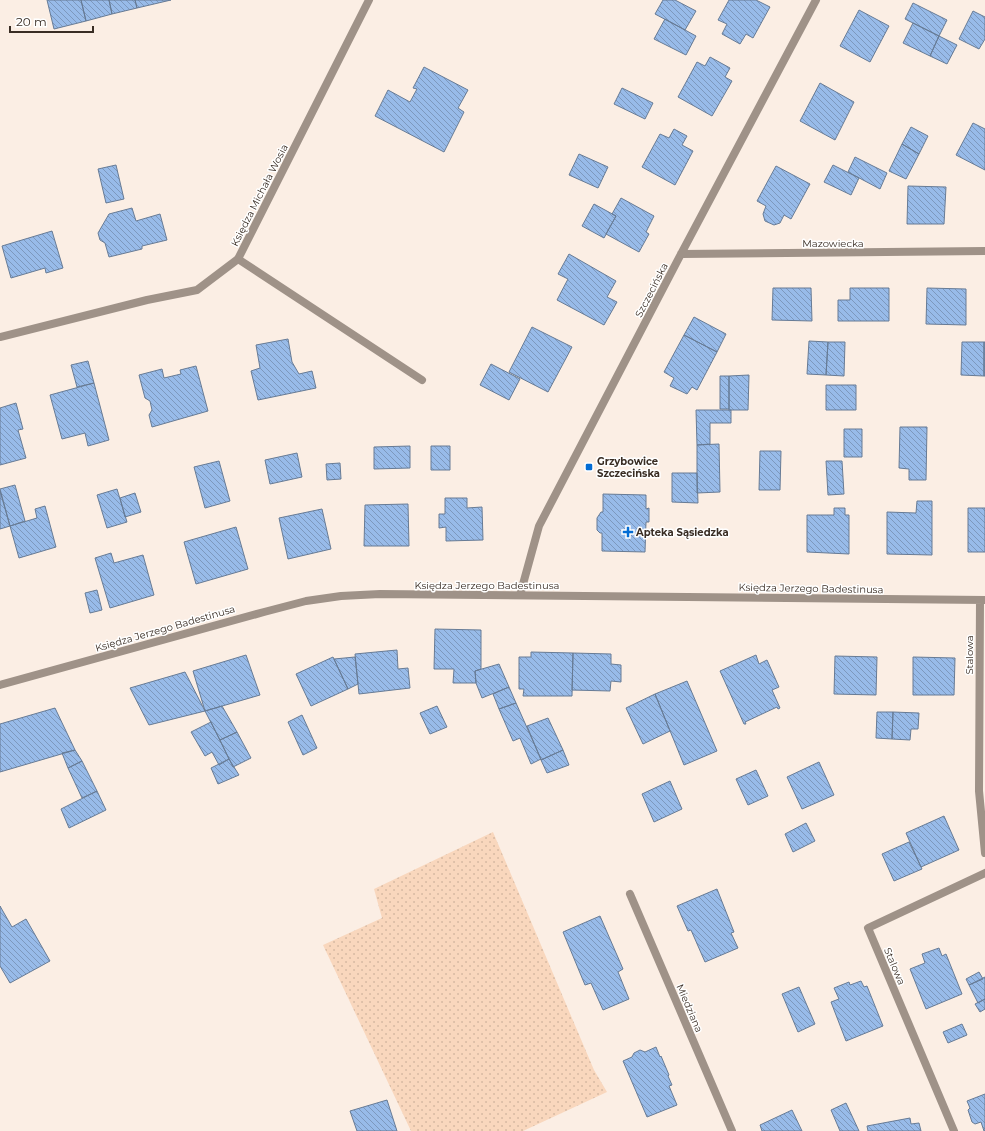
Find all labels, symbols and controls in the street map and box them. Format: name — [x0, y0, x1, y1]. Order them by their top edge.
scale bar — [10, 8, 93, 34]
text: 20 m — [16, 14, 47, 29]
street label: Księdza Michała Wosia — [228, 142, 291, 249]
street label: Mazowiecka — [802, 237, 864, 250]
street label: Szczecińska — [632, 261, 671, 320]
place label: Grzybowice Szczecińska — [597, 455, 660, 480]
marker: Grzybowice Szczecińska — [584, 462, 594, 472]
place label: Apteka Sąsiedzka — [635, 526, 729, 539]
marker: Apteka Sąsiedzka — [623, 527, 633, 537]
street label: Księdza Jerzego Badestinusa — [415, 579, 559, 592]
street label: Księdza Jerzego Badestinusa — [738, 581, 884, 596]
street label: Księdza Jerzego Badestinusa — [94, 602, 237, 655]
street label: Stalowa — [963, 635, 976, 675]
street label: Stalowa — [881, 946, 908, 987]
street label: Miedziana — [674, 982, 706, 1034]

